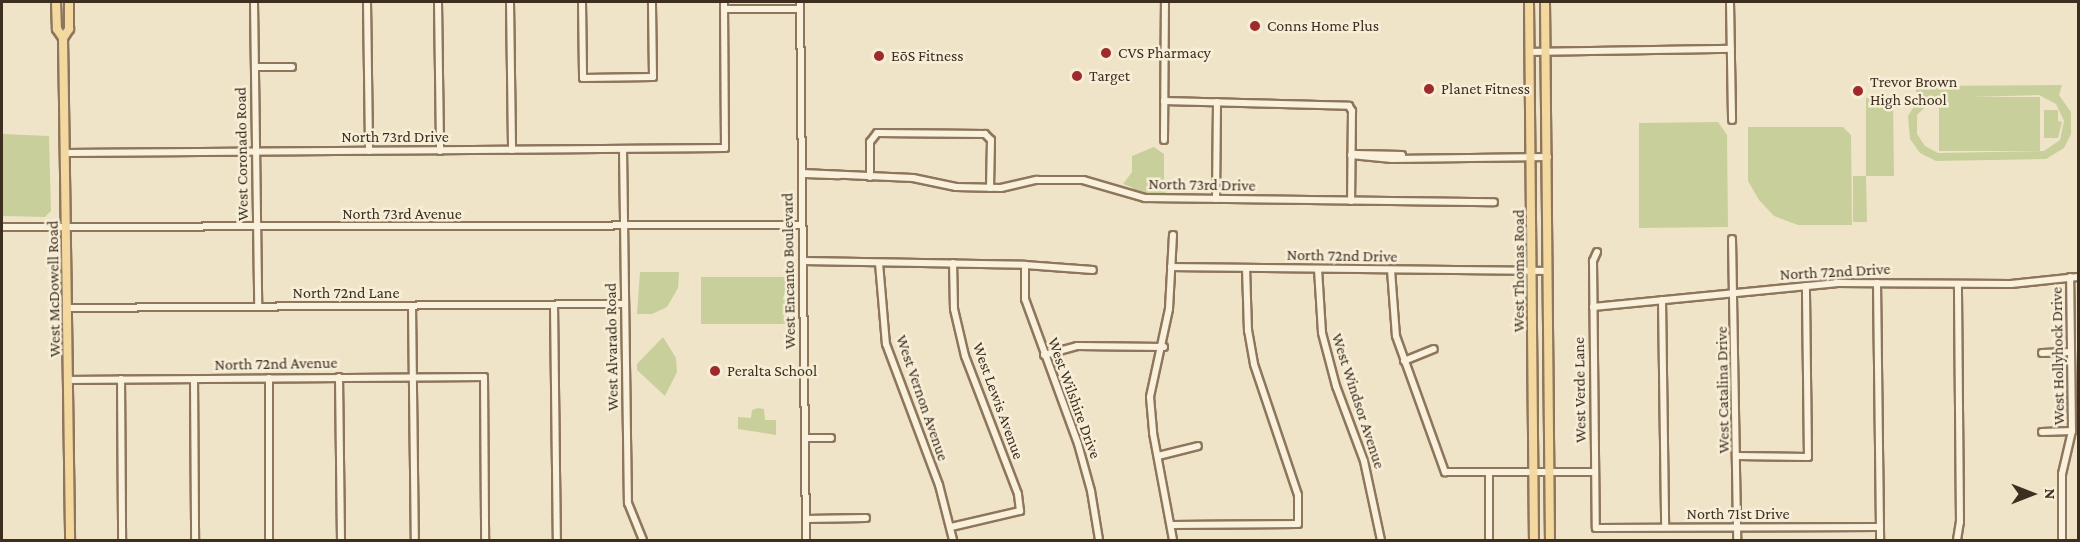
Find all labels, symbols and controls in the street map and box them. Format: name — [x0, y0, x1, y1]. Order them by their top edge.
place label: Conns Home Plus — [1267, 16, 1379, 36]
marker: Conns Home Plus — [1248, 19, 1262, 33]
place label: CVS Pharmacy — [1118, 43, 1211, 63]
place label: EōS Fitness — [891, 46, 964, 66]
marker: CVS Pharmacy — [1099, 46, 1113, 60]
marker: EōS Fitness — [872, 49, 886, 63]
place label: Target — [1089, 66, 1130, 86]
marker: Target — [1070, 69, 1084, 83]
place label: Trevor Brown High School — [1870, 72, 1957, 110]
place label: Planet Fitness — [1441, 79, 1530, 99]
marker: Planet Fitness — [1422, 82, 1436, 96]
marker: Trevor Brown High School — [1851, 84, 1865, 98]
street label: West Coronado Road — [231, 87, 253, 221]
street label: North 73rd Drive — [341, 127, 449, 147]
street label: North 73rd Drive — [1148, 174, 1256, 196]
street label: West Encanto Boulevard — [778, 193, 800, 349]
street label: North 73rd Avenue — [342, 204, 462, 224]
street label: West Thomas Road — [1509, 210, 1529, 332]
street label: West McDowell Road — [43, 221, 65, 357]
street label: North 72nd Drive — [1286, 245, 1398, 267]
street label: North 72nd Drive — [1779, 260, 1891, 284]
street label: North 72nd Lane — [293, 283, 399, 303]
street label: West Alvarado Road — [601, 283, 623, 411]
street label: West Hollyhock Drive — [2047, 287, 2069, 425]
street label: West Catalina Drive — [1712, 326, 1734, 454]
street label: West Windsor Avenue — [1327, 331, 1389, 471]
street label: West Vernon Avenue — [891, 332, 953, 464]
street label: West Wilshire Drive — [1043, 335, 1105, 461]
street label: West Verde Lane — [1569, 337, 1591, 443]
street label: West Lewis Avenue — [968, 340, 1028, 462]
street label: North 72nd Avenue — [214, 353, 338, 375]
place label: Peralta School — [727, 361, 817, 381]
marker: Peralta School — [708, 364, 722, 378]
north arrow — [2002, 464, 2062, 524]
text: N — [2042, 489, 2059, 499]
street label: North 71st Drive — [1687, 504, 1790, 524]

